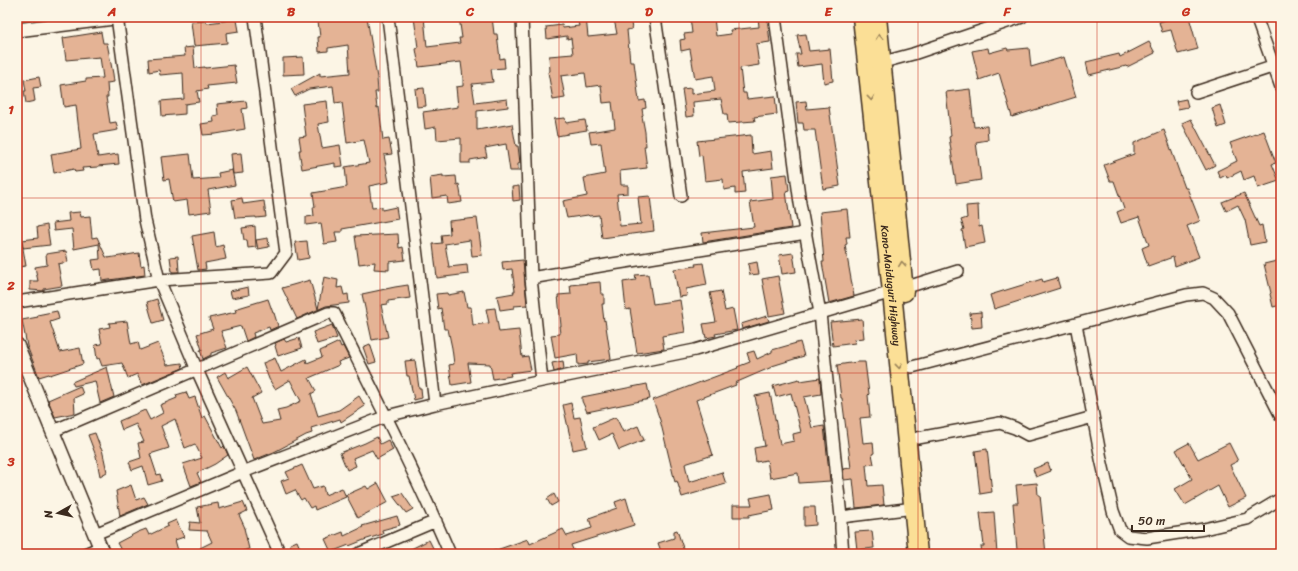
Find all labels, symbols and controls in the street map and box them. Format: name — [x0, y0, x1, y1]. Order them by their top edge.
text: A — [107, 0, 116, 23]
text: B — [287, 0, 296, 23]
text: C — [465, 0, 475, 23]
text: D — [645, 0, 653, 23]
text: E — [824, 0, 833, 23]
text: F — [1002, 0, 1011, 23]
text: G — [1181, 0, 1191, 23]
one-way arrow — [875, 34, 884, 40]
one-way arrow — [866, 94, 875, 101]
text: 1 — [8, 98, 14, 121]
street label: Kano-Maiduguri Highway — [875, 224, 906, 347]
one-way arrow — [897, 261, 906, 267]
text: 2 — [6, 274, 15, 297]
one-way arrow — [895, 363, 904, 369]
text: 3 — [6, 450, 15, 473]
north arrow — [38, 493, 78, 533]
scale bar — [1132, 507, 1204, 533]
text: N — [39, 509, 59, 520]
text: 50 m — [1138, 510, 1165, 532]

